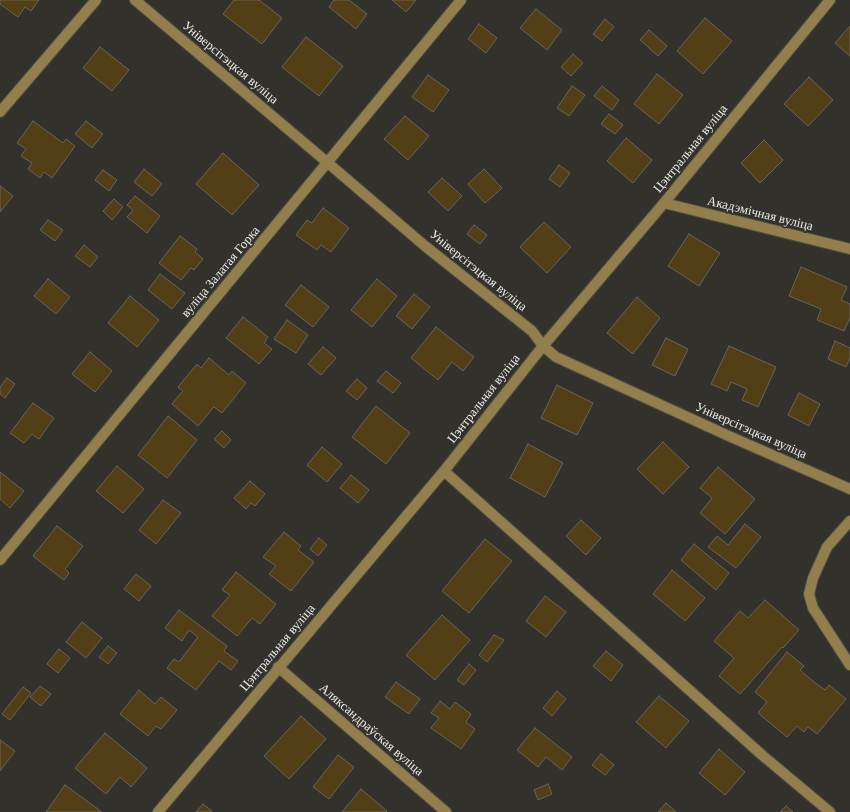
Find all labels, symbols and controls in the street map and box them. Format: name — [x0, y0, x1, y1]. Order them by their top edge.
street label: Універсітэцкая вуліца — [179, 18, 281, 108]
street label: Цэнтральная вуліца — [651, 102, 731, 196]
street label: Акадэмічная вуліца — [705, 193, 815, 235]
street label: вуліца Залатая Горка — [178, 223, 264, 321]
street label: Універсітэцкая вуліца — [426, 227, 530, 315]
street label: Цэнтральная вуліца — [444, 351, 524, 447]
street label: Універсітэцкая вуліца — [693, 399, 809, 463]
street label: Цэнтральная вуліца — [237, 601, 319, 695]
street label: Аляксандраўская вуліца — [316, 680, 426, 780]

